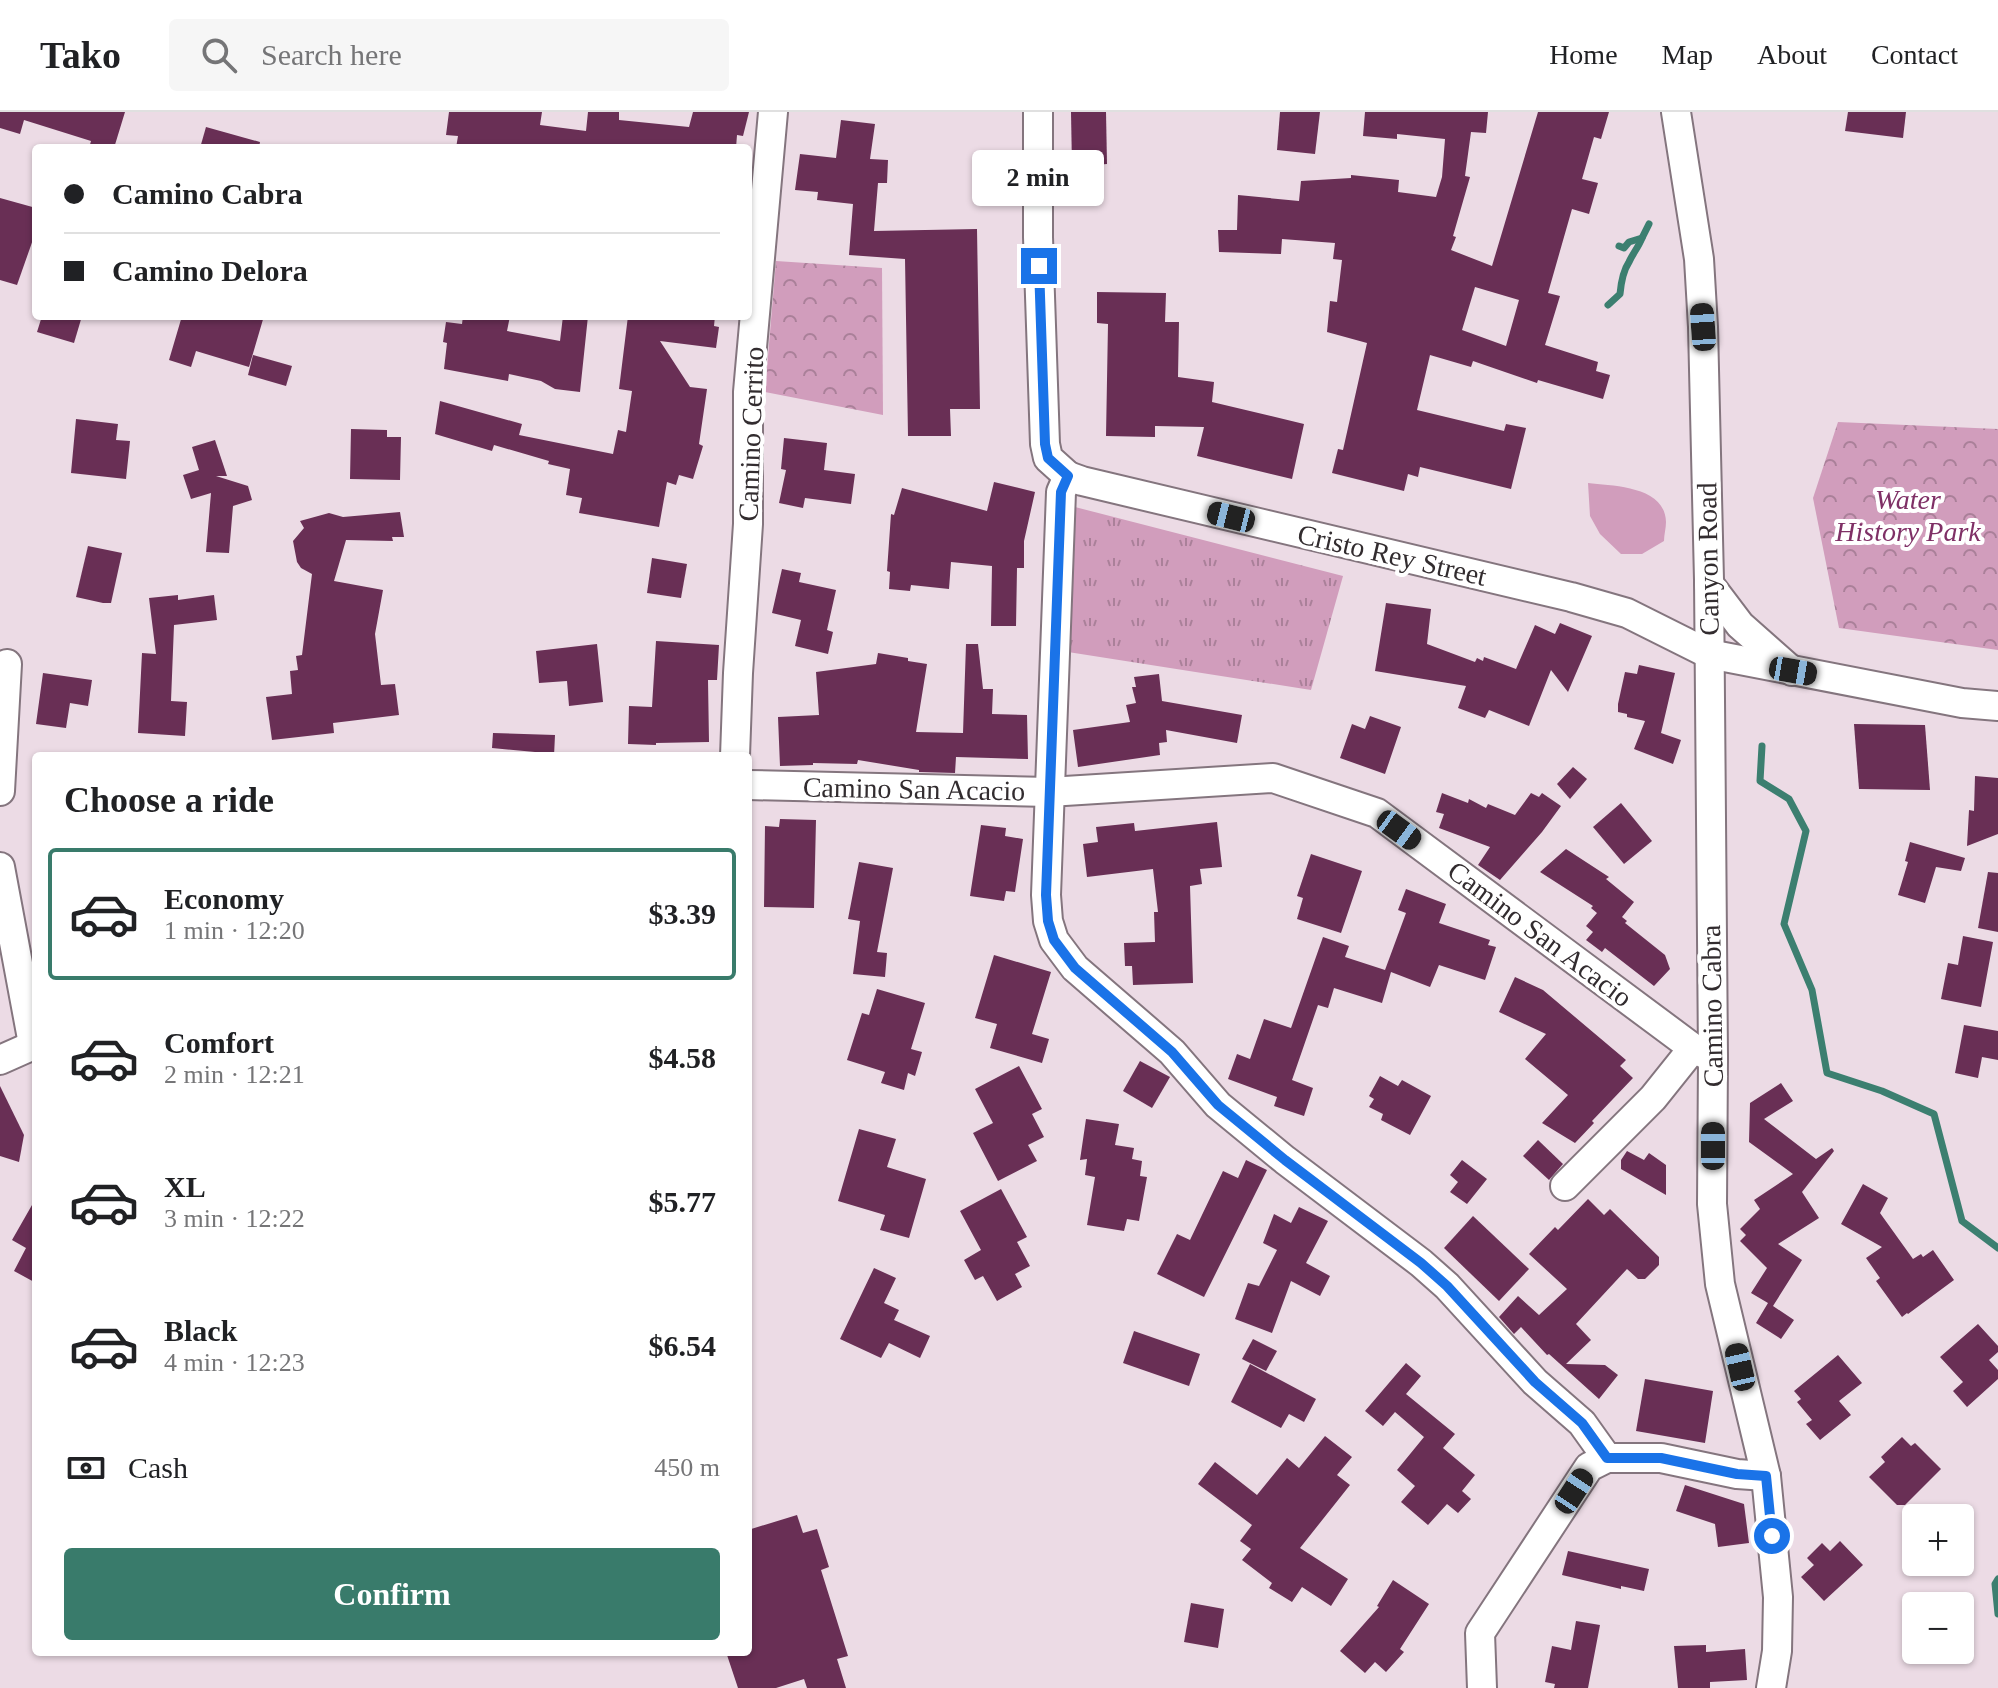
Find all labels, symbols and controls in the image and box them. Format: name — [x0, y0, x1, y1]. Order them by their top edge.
search box — [169, 19, 729, 91]
icon: search — [197, 33, 241, 77]
text: Tako — [40, 34, 121, 76]
text: Search here — [261, 38, 402, 71]
text: Home — [1549, 39, 1618, 70]
text: Map — [1662, 39, 1713, 70]
text: About — [1757, 39, 1827, 70]
text: Contact — [1871, 39, 1958, 70]
callout: 2 min — [973, 150, 1105, 206]
text: 2 min — [1007, 163, 1069, 192]
text: Camino Cabra — [112, 177, 303, 210]
route end — [1021, 248, 1057, 284]
text: Camino Delora — [112, 254, 308, 287]
car — [1689, 302, 1717, 352]
street label: Camino Cerrito — [732, 346, 770, 522]
street label: Canyon Road — [1691, 482, 1725, 636]
park label: Water History Park — [1834, 484, 1981, 547]
car — [1205, 500, 1257, 534]
street label: Cristo Rey Street — [1295, 518, 1490, 592]
car — [1767, 655, 1819, 687]
street label: Camino San Acacio — [803, 772, 1025, 806]
text: Choose a ride — [64, 780, 274, 820]
car — [1373, 806, 1425, 854]
street label: Camino San Acacio — [1442, 855, 1638, 1013]
icon: car — [68, 878, 140, 950]
text: Economy — [164, 882, 284, 915]
text: $3.39 — [649, 897, 716, 930]
text: 1 min · 12:20 — [164, 916, 305, 945]
street label: Camino Cabra — [1695, 924, 1729, 1088]
icon: car — [68, 1022, 140, 1094]
text: Comfort — [164, 1026, 274, 1059]
text: $4.58 — [649, 1041, 716, 1074]
text: 2 min · 12:21 — [164, 1060, 305, 1089]
car — [1701, 1122, 1725, 1170]
icon: car — [68, 1166, 140, 1238]
text: XL — [164, 1170, 206, 1203]
text: $5.77 — [649, 1185, 716, 1218]
text: 3 min · 12:22 — [164, 1204, 305, 1233]
icon: car — [68, 1310, 140, 1382]
text: Black — [164, 1314, 237, 1347]
text: $6.54 — [649, 1329, 716, 1362]
car — [1723, 1341, 1757, 1393]
text: 4 min · 12:23 — [164, 1348, 305, 1377]
icon: cash — [64, 1446, 108, 1490]
text: Cash — [128, 1451, 188, 1484]
text: 450 m — [654, 1453, 720, 1482]
car — [1551, 1464, 1597, 1518]
map controls — [1902, 1504, 1974, 1664]
button: + — [1902, 1504, 1974, 1576]
route start — [1754, 1518, 1790, 1554]
button: Confirm — [64, 1548, 720, 1640]
button: − — [1902, 1592, 1974, 1664]

